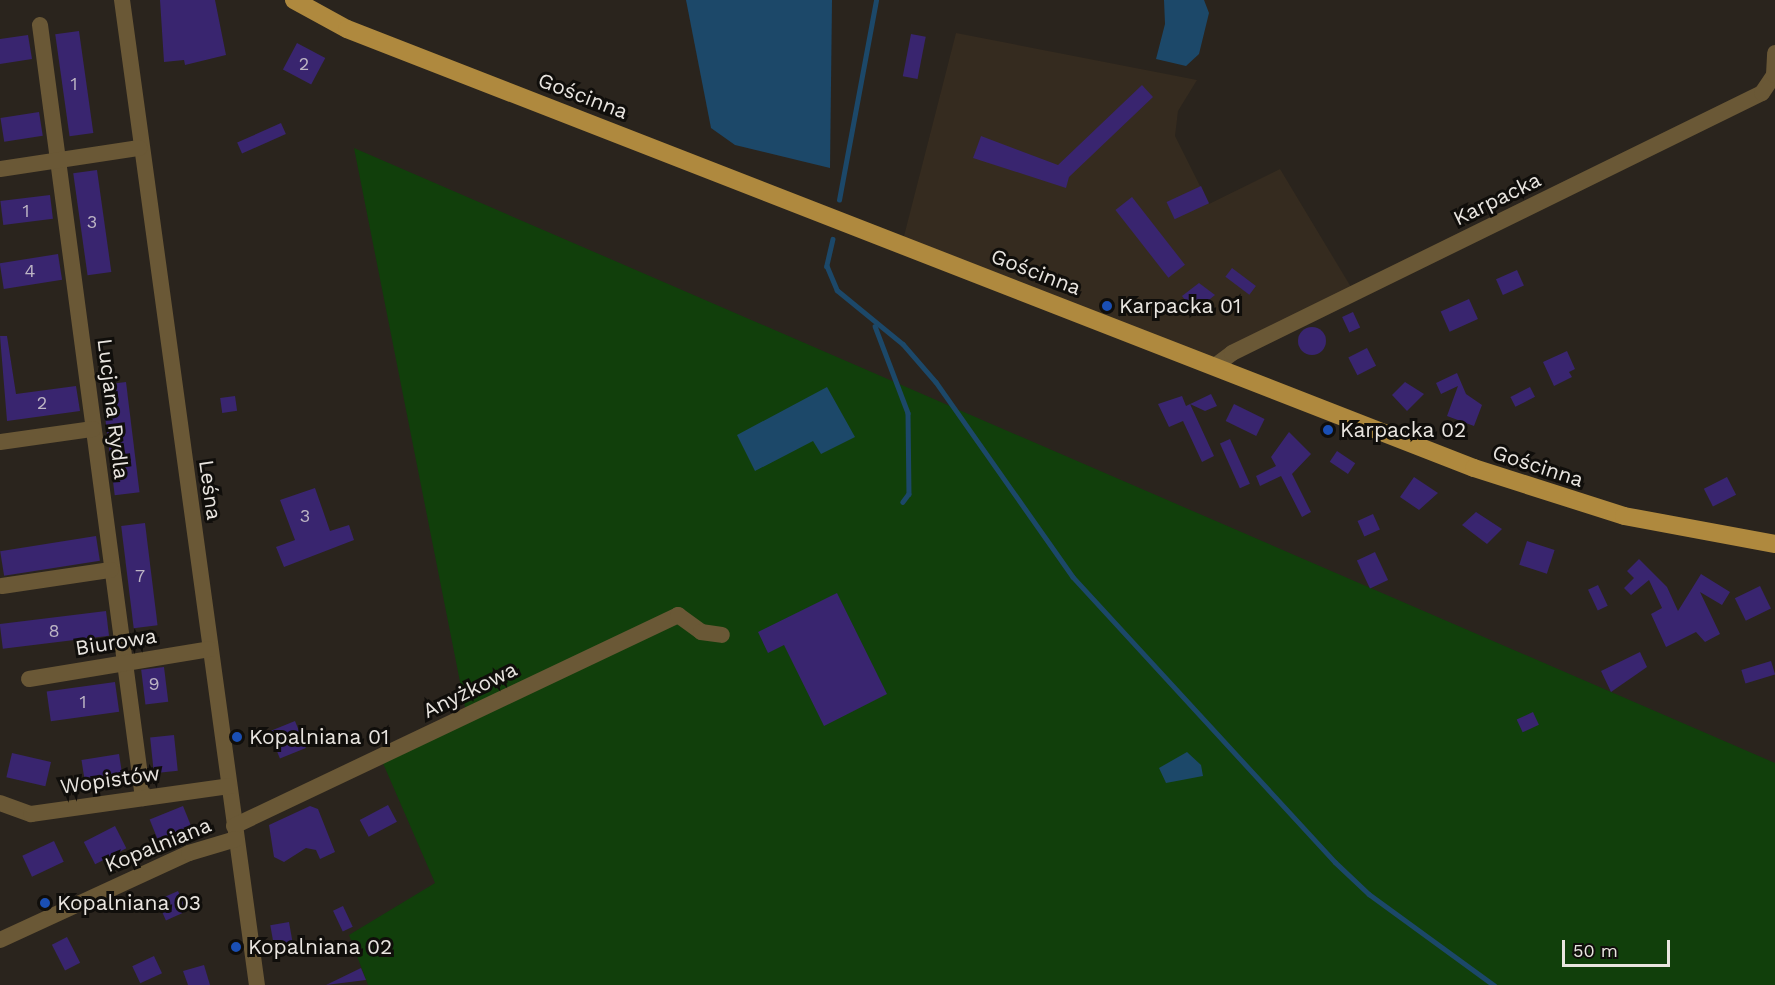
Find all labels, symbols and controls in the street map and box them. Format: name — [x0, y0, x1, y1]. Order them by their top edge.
house number: 2 — [299, 53, 309, 75]
street label: Gościnna — [535, 67, 631, 125]
house number: 1 — [70, 73, 78, 95]
street label: Karpacka — [1449, 167, 1545, 231]
house number: 1 — [22, 200, 30, 222]
house number: 3 — [87, 211, 97, 233]
street label: Gościnna — [988, 243, 1084, 301]
house number: 4 — [25, 260, 35, 282]
place label: Karpacka 01 — [1119, 293, 1242, 319]
marker: Karpacka 01 — [1100, 299, 1114, 313]
street label: Lucjana Rydla — [92, 337, 134, 481]
house number: 2 — [37, 392, 47, 414]
place label: Karpacka 02 — [1340, 417, 1467, 443]
marker: Karpacka 02 — [1321, 423, 1335, 437]
street label: Gościnna — [1489, 439, 1587, 493]
street label: Leśna — [193, 458, 227, 522]
house number: 3 — [300, 505, 310, 527]
house number: 7 — [135, 565, 145, 587]
house number: 8 — [48, 620, 60, 642]
street label: Biurowa — [74, 623, 158, 661]
street label: Anyżkowa — [419, 656, 521, 724]
house number: 9 — [148, 673, 160, 695]
house number: 1 — [79, 691, 87, 713]
place label: Kopalniana 01 — [249, 724, 390, 750]
marker: Kopalniana 01 — [230, 730, 244, 744]
street label: Wopistów — [58, 761, 162, 799]
street label: Kopalniana — [101, 812, 215, 878]
place label: Kopalniana 03 — [57, 890, 201, 916]
marker: Kopalniana 03 — [38, 896, 52, 910]
scale bar — [1565, 928, 1673, 966]
place label: Kopalniana 02 — [248, 934, 393, 960]
marker: Kopalniana 02 — [229, 940, 243, 954]
text: 50 m — [1573, 940, 1618, 961]

